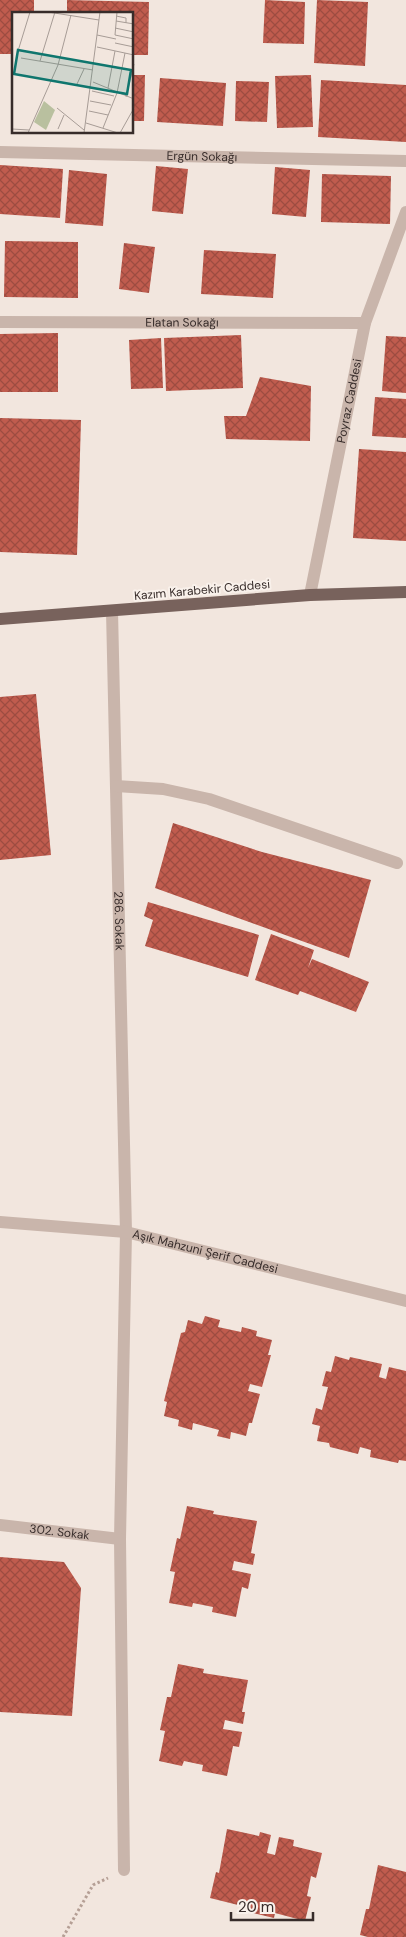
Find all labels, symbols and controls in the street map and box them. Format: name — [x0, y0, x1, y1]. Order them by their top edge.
inset map — [12, 12, 134, 134]
street label: Ergün Sokağı — [166, 148, 238, 165]
street label: Elatan Sokağı — [145, 314, 219, 331]
street label: Poyraz Caddesi — [333, 357, 366, 444]
street label: Kazım Karabekir Caddesi — [133, 576, 271, 604]
street label: 286. Sokak — [110, 891, 128, 951]
street label: Aşık Mahzuni Şerif Caddesi — [131, 1226, 280, 1277]
street label: 302. Sokak — [29, 1521, 91, 1543]
scale bar — [231, 1890, 314, 1922]
text: 20 m — [238, 1897, 274, 1917]

